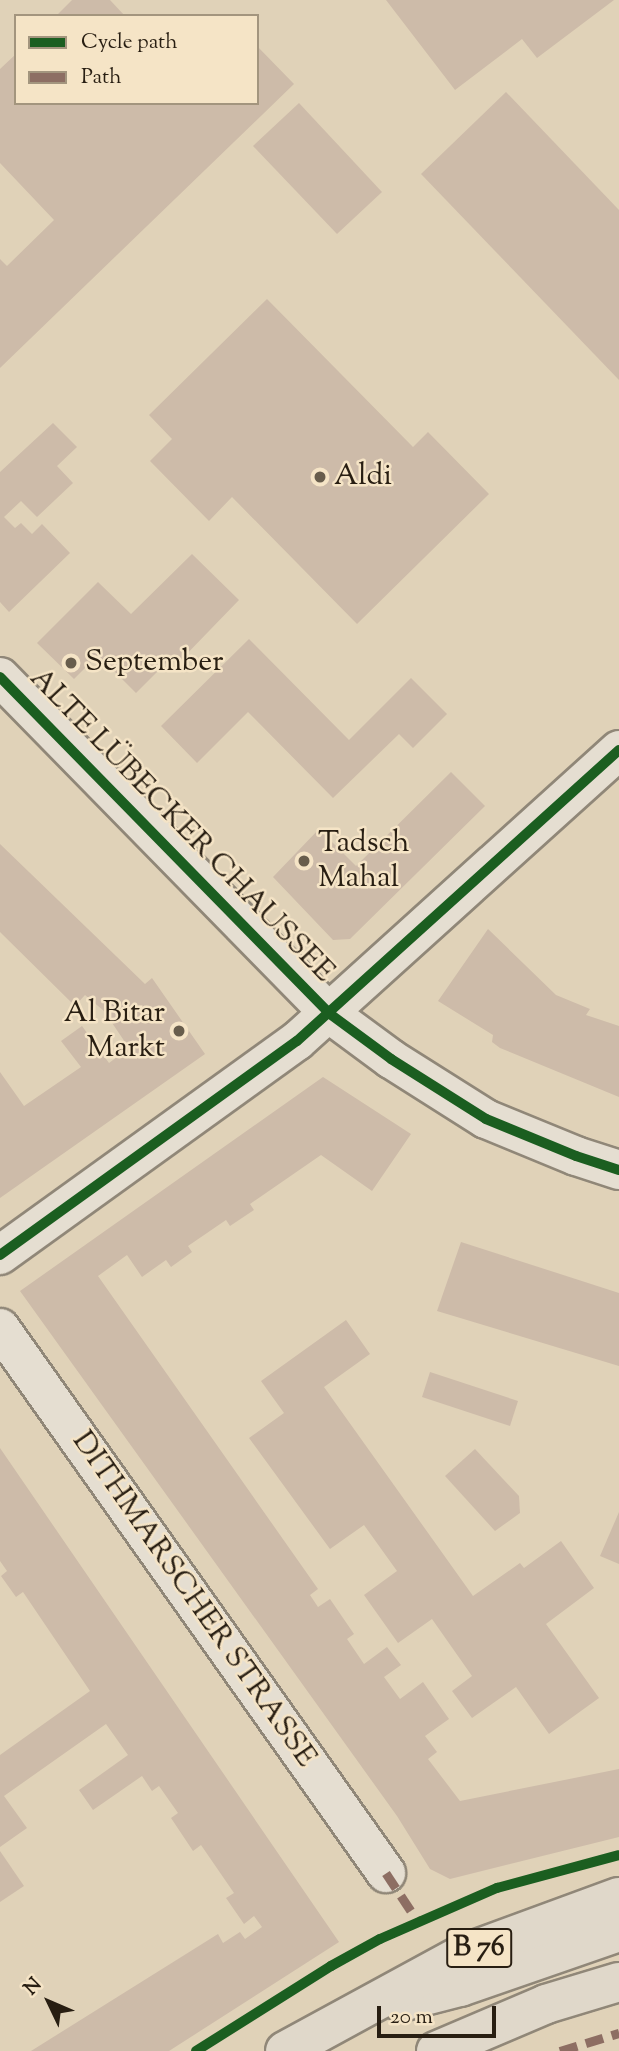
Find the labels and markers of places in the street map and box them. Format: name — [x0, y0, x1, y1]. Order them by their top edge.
place label: Aldi — [334, 459, 392, 495]
marker: Aldi — [312, 469, 328, 485]
place label: September — [85, 645, 223, 681]
marker: September — [63, 655, 79, 671]
place label: Tadsch Mahal — [318, 826, 410, 896]
marker: Tadsch Mahal — [296, 853, 312, 869]
place label: Al Bitar Markt — [64, 996, 165, 1066]
marker: Al Bitar Markt — [171, 1023, 187, 1039]

